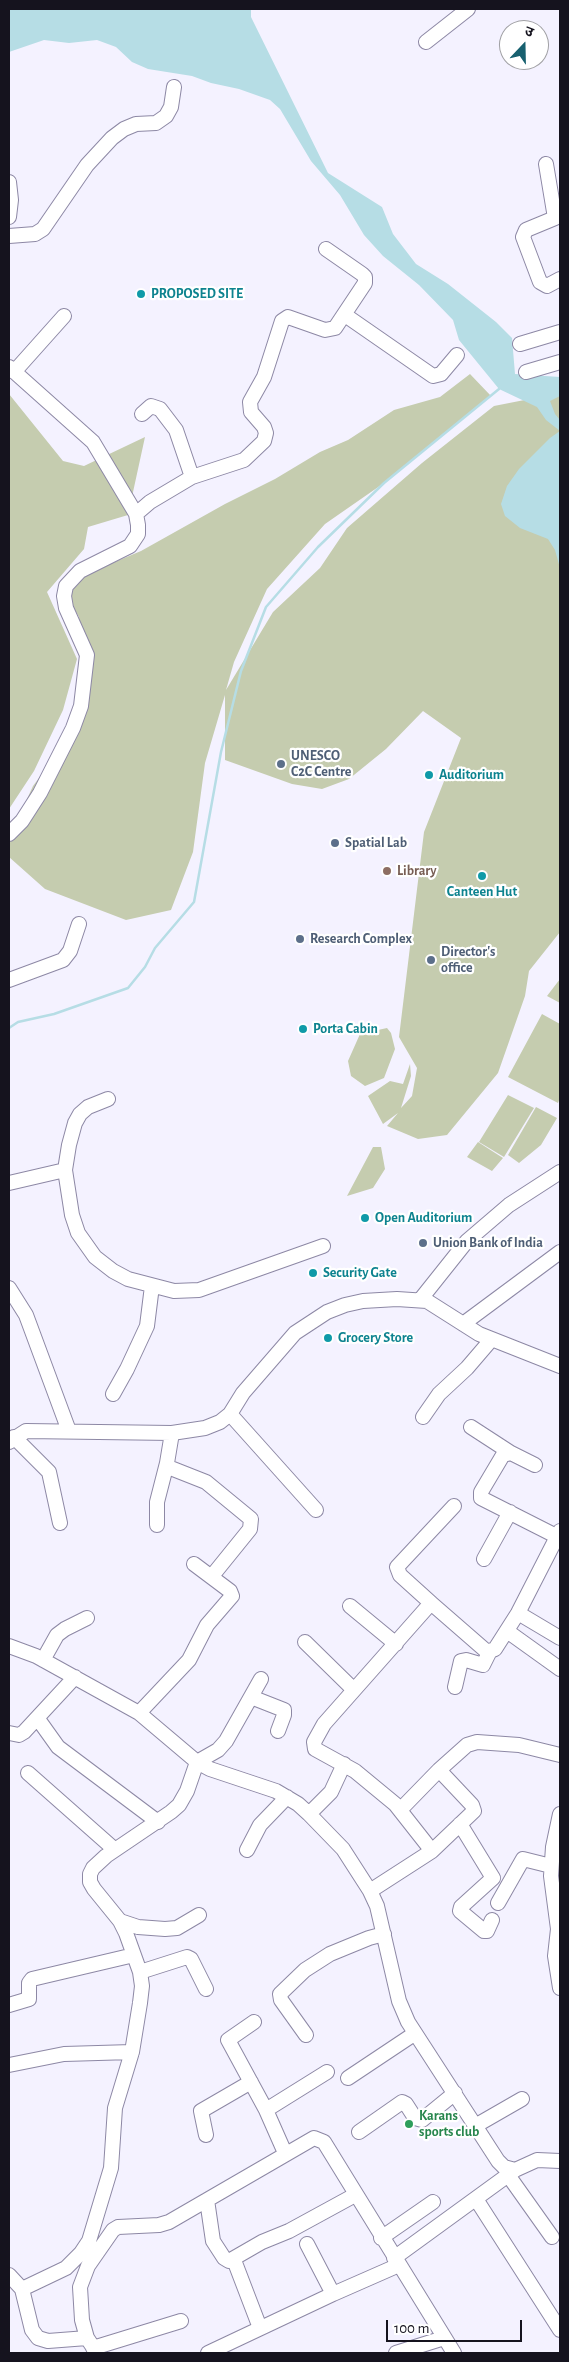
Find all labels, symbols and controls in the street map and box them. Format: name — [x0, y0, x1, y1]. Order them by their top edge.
north arrow — [499, 20, 549, 70]
text: उ — [523, 24, 535, 40]
place label: PROPOSED SITE — [151, 286, 243, 302]
marker: PROPOSED SITE — [135, 288, 147, 300]
place label: UNESCO C2C Centre — [291, 748, 351, 780]
marker: UNESCO C2C Centre — [275, 758, 287, 770]
place label: Auditorium — [439, 767, 504, 783]
marker: Auditorium — [423, 769, 435, 781]
place label: Spatial Lab — [345, 835, 407, 851]
marker: Spatial Lab — [329, 837, 341, 849]
place label: Library — [397, 863, 437, 879]
marker: Library — [381, 865, 393, 877]
marker: Canteen Hut — [476, 870, 488, 882]
place label: Canteen Hut — [447, 884, 517, 900]
place label: Research Complex — [310, 931, 412, 947]
marker: Research Complex — [294, 933, 306, 945]
place label: Director's office — [441, 944, 495, 976]
marker: Director's office — [425, 954, 437, 966]
place label: Porta Cabin — [313, 1021, 378, 1037]
marker: Porta Cabin — [297, 1023, 309, 1035]
place label: Open Auditorium — [375, 1210, 472, 1226]
marker: Open Auditorium — [359, 1212, 371, 1224]
place label: Union Bank of India — [433, 1235, 543, 1251]
marker: Union Bank of India — [417, 1237, 429, 1249]
place label: Security Gate — [323, 1265, 397, 1281]
marker: Security Gate — [307, 1267, 319, 1279]
place label: Grocery Store — [338, 1330, 413, 1346]
marker: Grocery Store — [322, 1332, 334, 1344]
place label: Karans sports club — [419, 2108, 479, 2140]
marker: Karans sports club — [403, 2118, 415, 2130]
scale bar — [389, 2310, 525, 2342]
text: 100 m — [394, 2321, 429, 2336]

